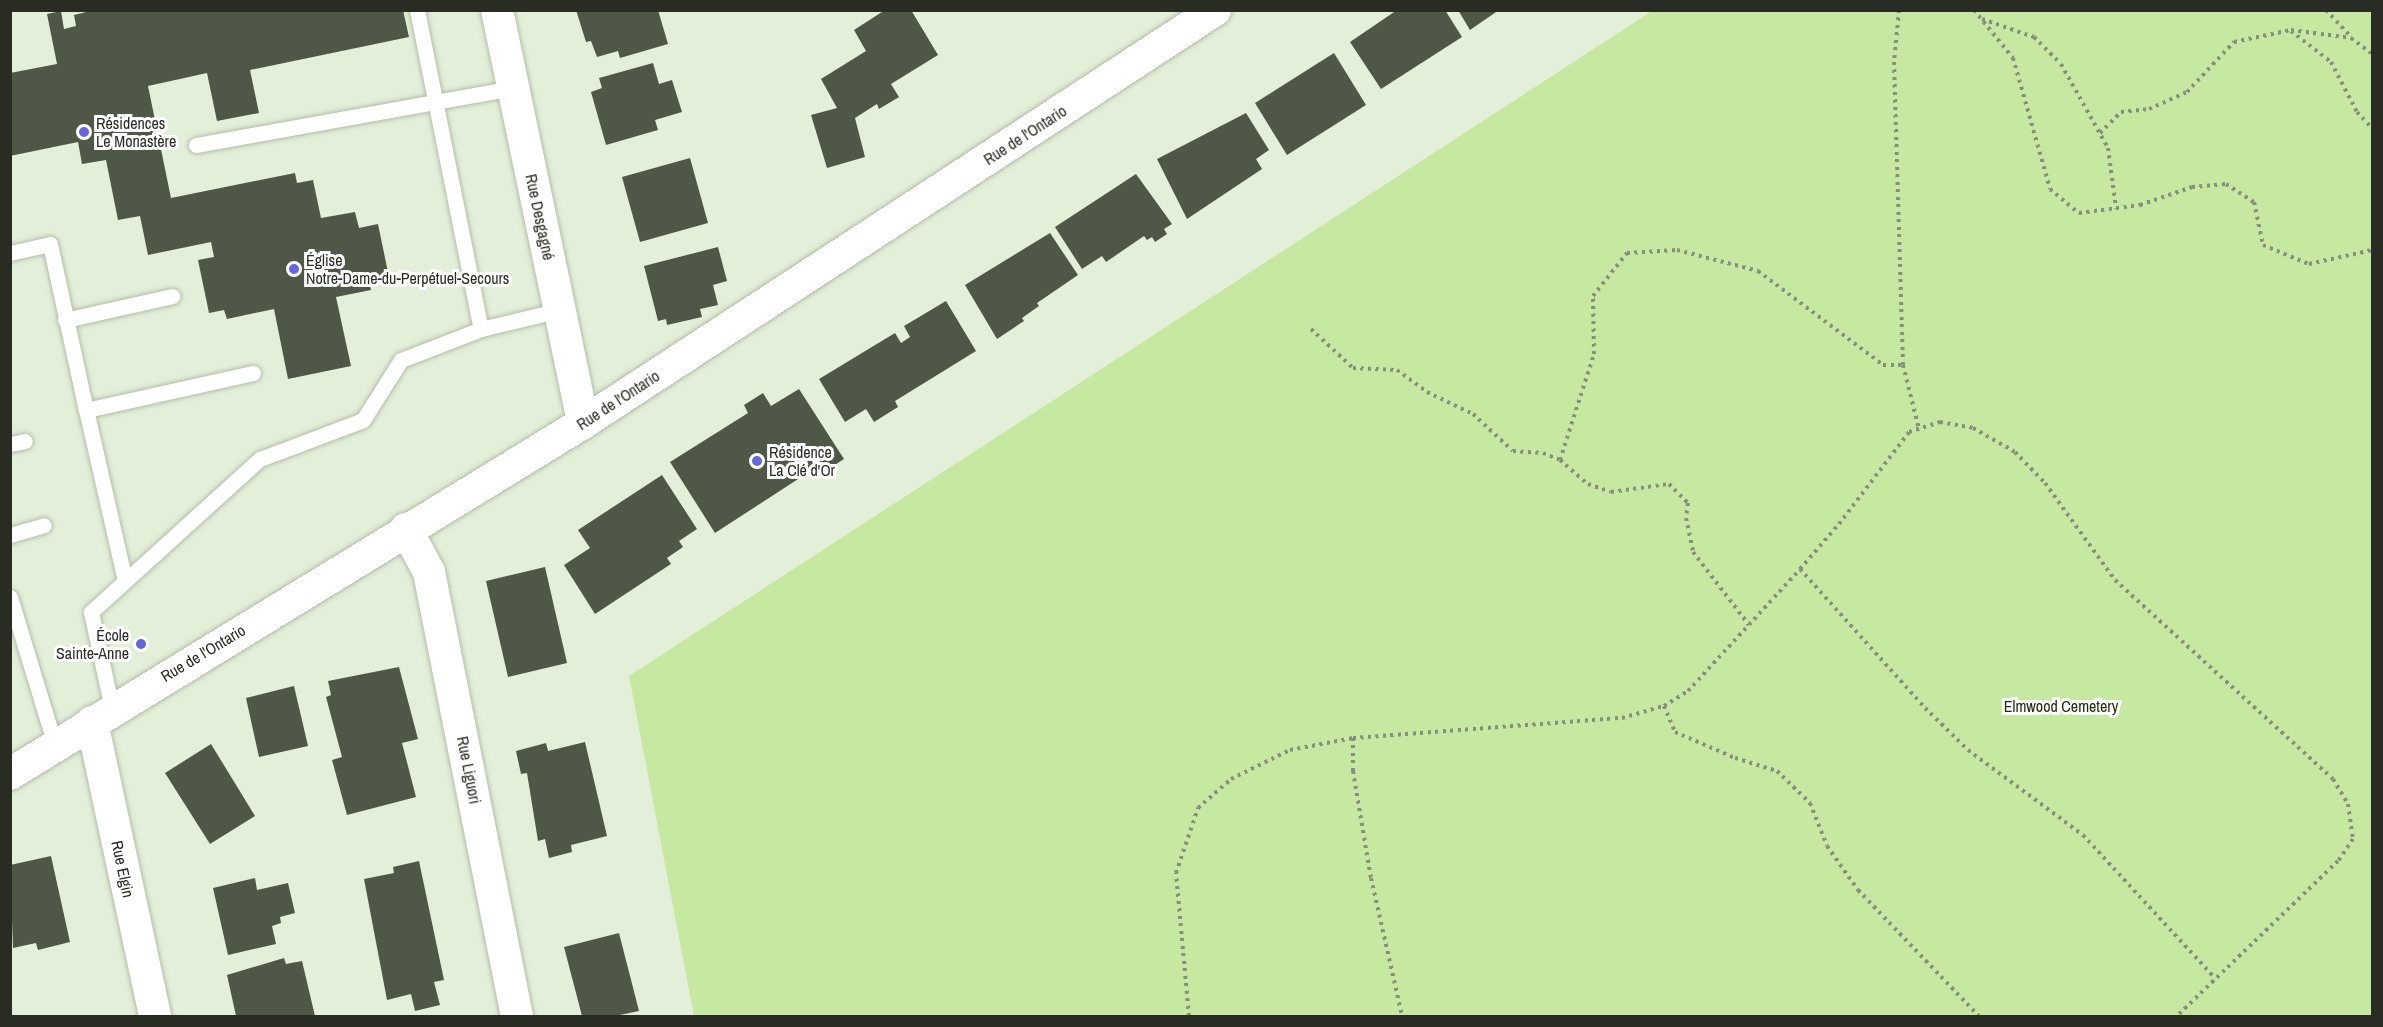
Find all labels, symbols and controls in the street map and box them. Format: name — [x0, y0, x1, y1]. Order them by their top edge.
street label: Rue de l'Ontario — [980, 101, 1070, 169]
place label: Résidences Le Monastère — [96, 113, 176, 151]
marker: Résidences Le Monastère — [77, 125, 91, 139]
street label: Rue Desgagné — [522, 172, 558, 262]
place label: Église Notre-Dame-du-Perpétuel-Secours — [306, 250, 509, 288]
marker: Église Notre-Dame-du-Perpétuel-Secours — [287, 262, 301, 276]
street label: Rue de l'Ontario — [573, 366, 663, 434]
place label: Résidence La Clé d'Or — [769, 442, 835, 480]
marker: Résidence La Clé d'Or — [750, 454, 764, 468]
street label: Rue de l'Ontario — [157, 620, 249, 686]
place label: École Sainte-Anne — [56, 625, 129, 663]
marker: École Sainte-Anne — [134, 637, 148, 651]
park label: Elmwood Cemetery — [2004, 696, 2118, 716]
street label: Rue Liguori — [453, 735, 485, 805]
street label: Rue Elgin — [108, 839, 138, 899]

